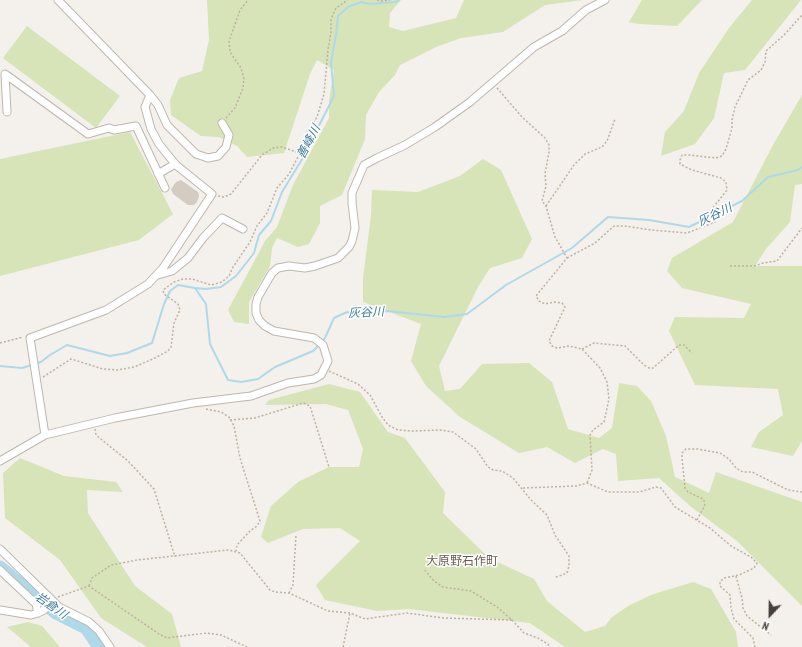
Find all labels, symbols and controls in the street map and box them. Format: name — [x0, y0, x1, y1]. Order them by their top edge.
water label: 善峰川 — [294, 123, 324, 161]
water label: 灰谷川 — [696, 201, 734, 229]
water label: 灰谷川 — [348, 305, 384, 321]
district label: 大原野石作町 — [426, 555, 498, 569]
water label: 岩倉川 — [32, 590, 70, 622]
north arrow — [750, 595, 790, 635]
text: N — [760, 619, 771, 634]

